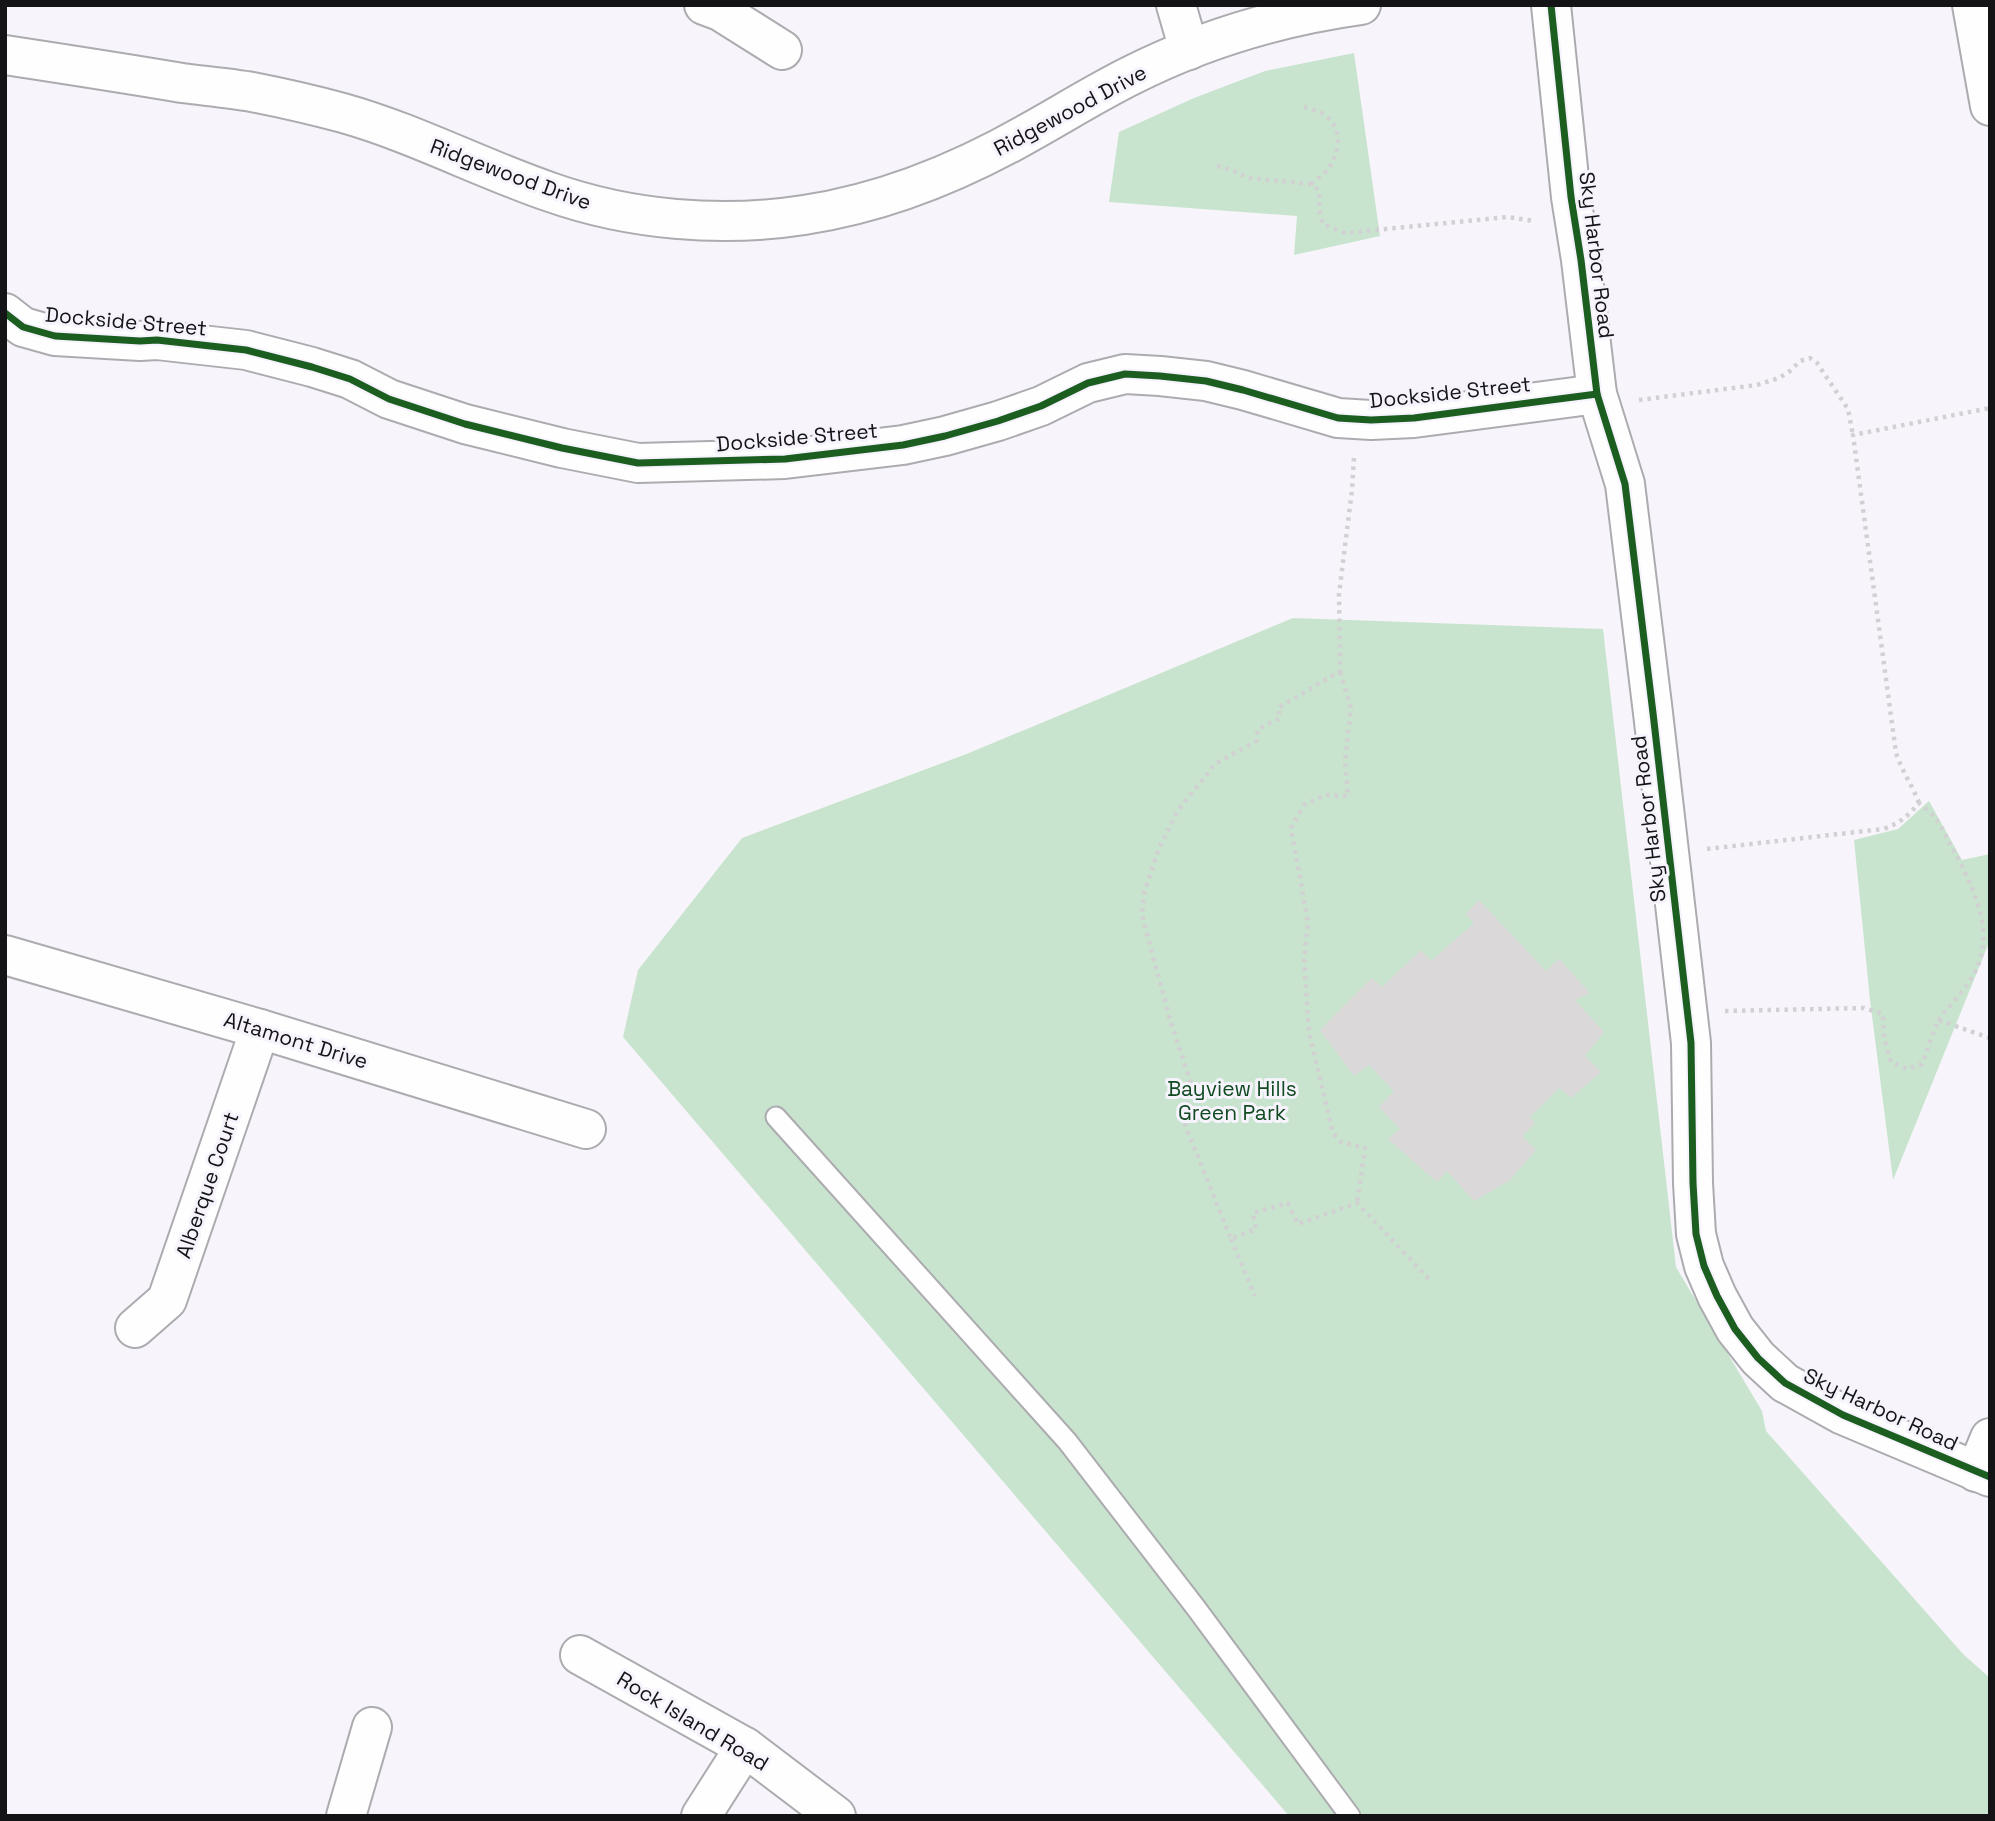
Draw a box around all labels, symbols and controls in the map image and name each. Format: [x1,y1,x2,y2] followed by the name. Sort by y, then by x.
[989,58,1151,162] street label: Ridgewood Drive
[427,132,595,216] street label: Ridgewood Drive
[1573,170,1621,340] street label: Sky Harbor Road
[44,300,208,342] street label: Dockside Street
[1368,370,1532,414] street label: Dockside Street
[715,416,879,458] street label: Dockside Street
[1624,734,1672,904] street label: Sky Harbor Road
[221,1005,371,1075] street label: Altamont Drive
[1167,1075,1297,1126] park label: Bayview Hills Green Park
[169,1108,245,1262] street label: Alberque Court
[1799,1361,1963,1457] street label: Sky Harbor Road
[612,1665,774,1777] street label: Rock Island Road

